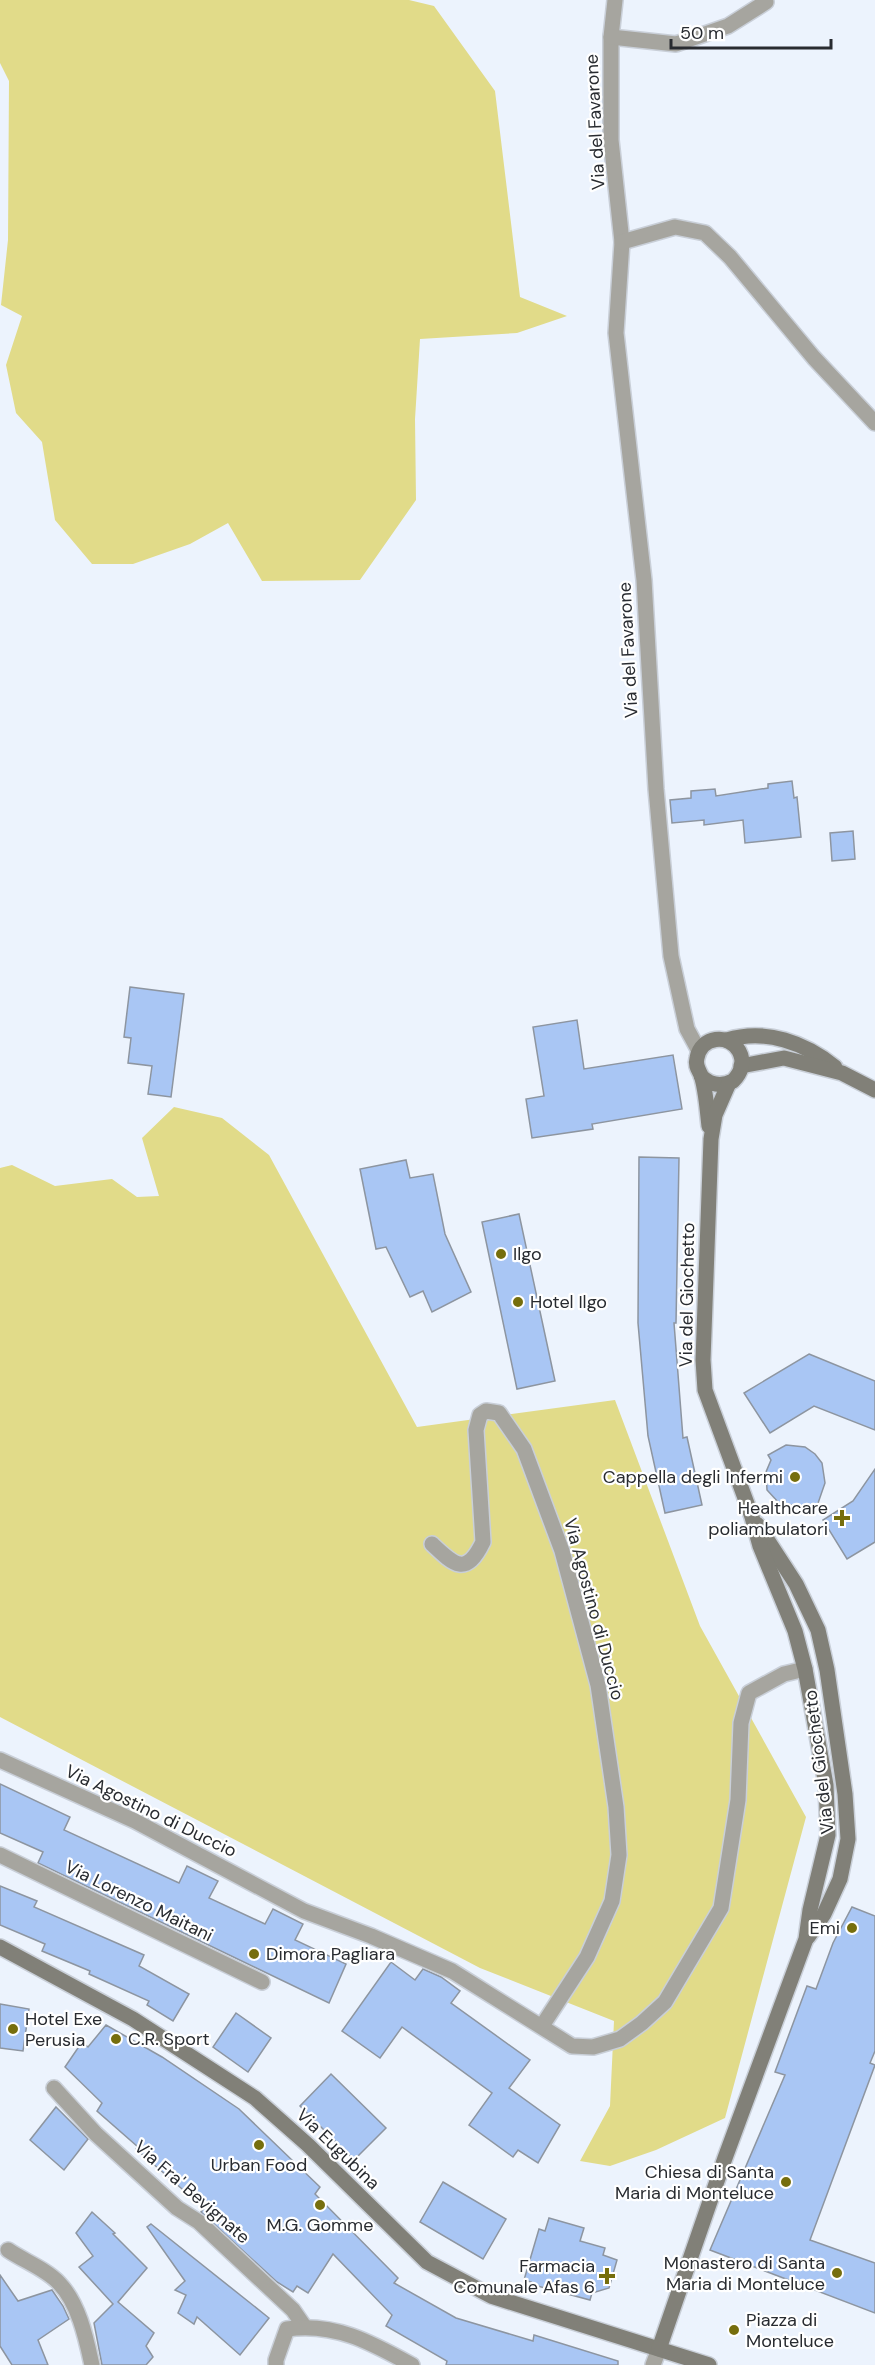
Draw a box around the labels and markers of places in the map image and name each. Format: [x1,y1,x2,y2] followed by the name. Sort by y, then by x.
[513,1242,542,1266] place label: Ilgo
[494,1247,508,1261] marker: Ilgo
[530,1290,607,1314] place label: Hotel Ilgo
[511,1295,525,1309] marker: Hotel Ilgo
[603,1465,783,1489] place label: Cappella degli Infermi
[788,1470,802,1484] marker: Cappella degli Infermi
[708,1496,828,1541] place label: Healthcare poliambulatori
[833,1509,851,1527] marker: Healthcare poliambulatori
[809,1916,840,1940] place label: Emi
[845,1921,859,1935] marker: Emi
[266,1942,395,1966] place label: Dimora Pagliara
[247,1947,261,1961] marker: Dimora Pagliara
[25,2007,102,2052] place label: Hotel Exe Perusia
[6,2022,20,2036] marker: Hotel Exe Perusia
[128,2027,210,2051] place label: C.R. Sport
[109,2032,123,2046] marker: C.R. Sport
[252,2138,266,2152] marker: Urban Food
[211,2153,307,2177] place label: Urban Food
[615,2160,774,2205] place label: Chiesa di Santa Maria di Monteluce
[779,2175,793,2189] marker: Chiesa di Santa Maria di Monteluce
[313,2198,327,2212] marker: M.G. Gomme
[267,2213,373,2237] place label: M.G. Gomme
[664,2251,825,2296] place label: Monastero di Santa Maria di Monteluce
[454,2254,595,2299] place label: Farmacia Comunale Afas 6
[830,2266,844,2280] marker: Monastero di Santa Maria di Monteluce
[600,2269,614,2283] marker: Farmacia Comunale Afas 6
[746,2308,834,2353] place label: Piazza di Monteluce
[727,2323,741,2337] marker: Piazza di Monteluce

